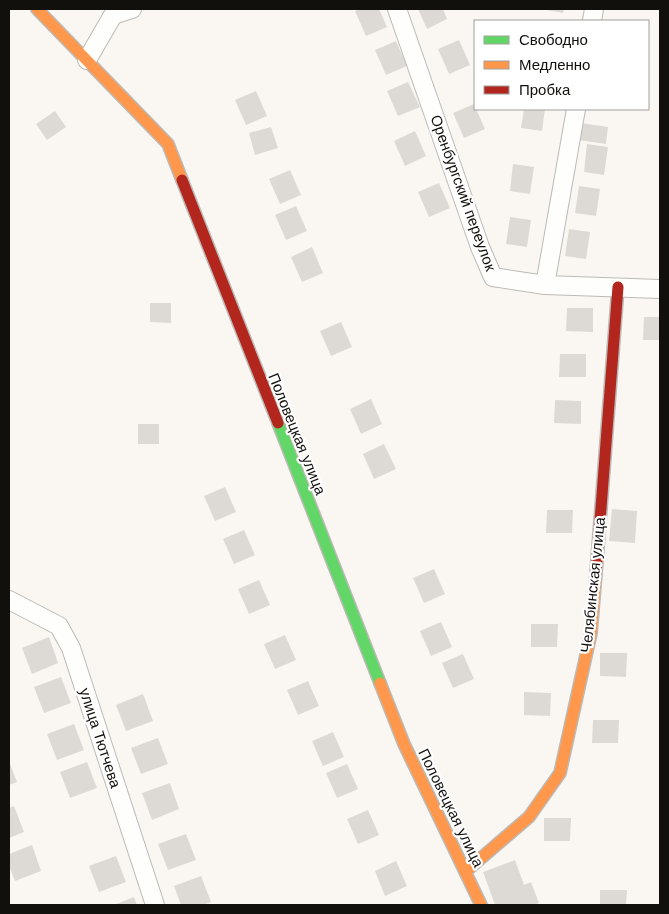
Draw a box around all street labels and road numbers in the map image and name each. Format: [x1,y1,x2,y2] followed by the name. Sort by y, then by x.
[427,113,500,274] street label: Оренбургский переулок
[265,371,330,498] street label: Половецкая улица
[577,516,608,654] street label: Челябинская улица
[76,686,125,791] street label: улица Тютчева
[415,746,488,870] street label: Половецкая улица

